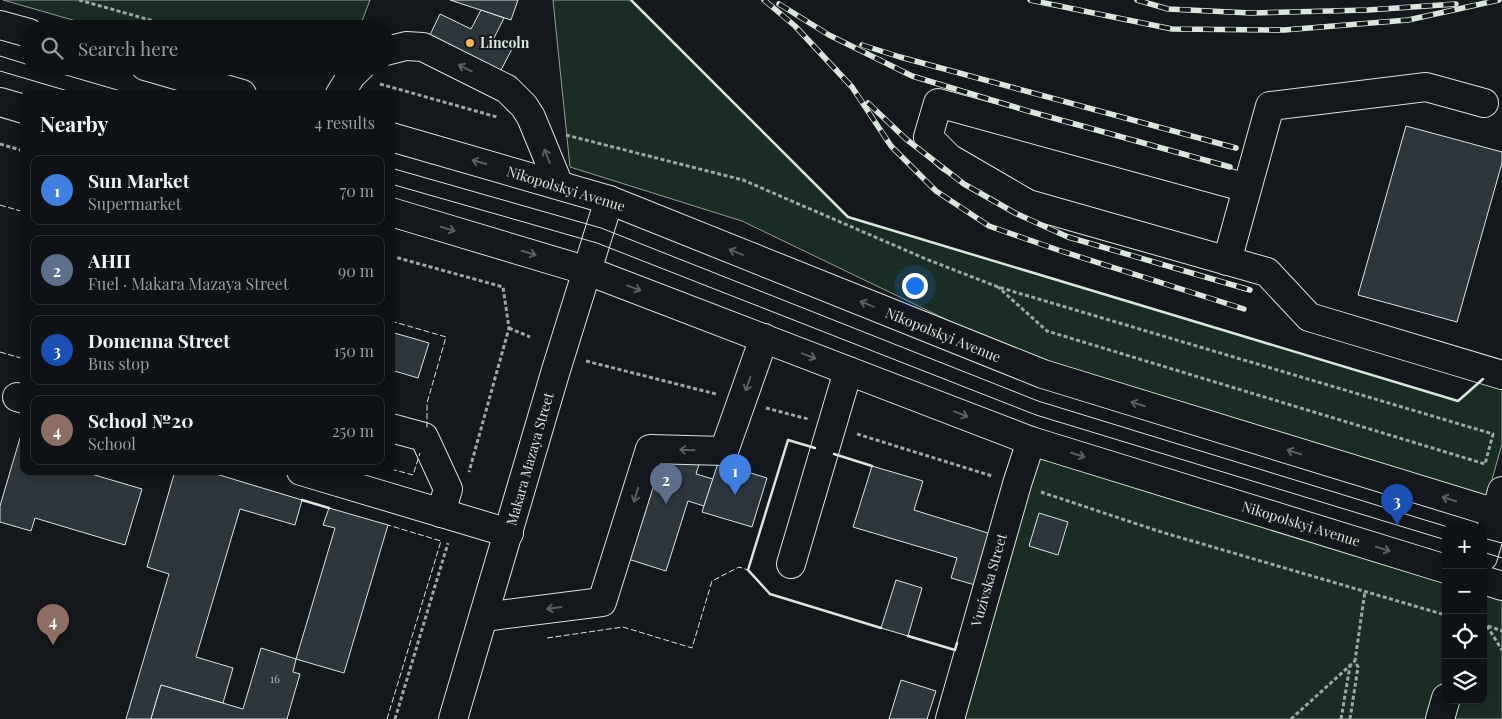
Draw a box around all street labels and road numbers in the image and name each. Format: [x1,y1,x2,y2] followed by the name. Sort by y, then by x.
[505,161,628,216] street label: Nikopolskyi Avenue
[883,303,1004,366] street label: Nikopolskyi Avenue
[501,389,558,528] street label: Makara Mazaya Street
[1240,496,1363,551] street label: Nikopolskyi Avenue
[966,530,1011,630] street label: Vuzivska Street

